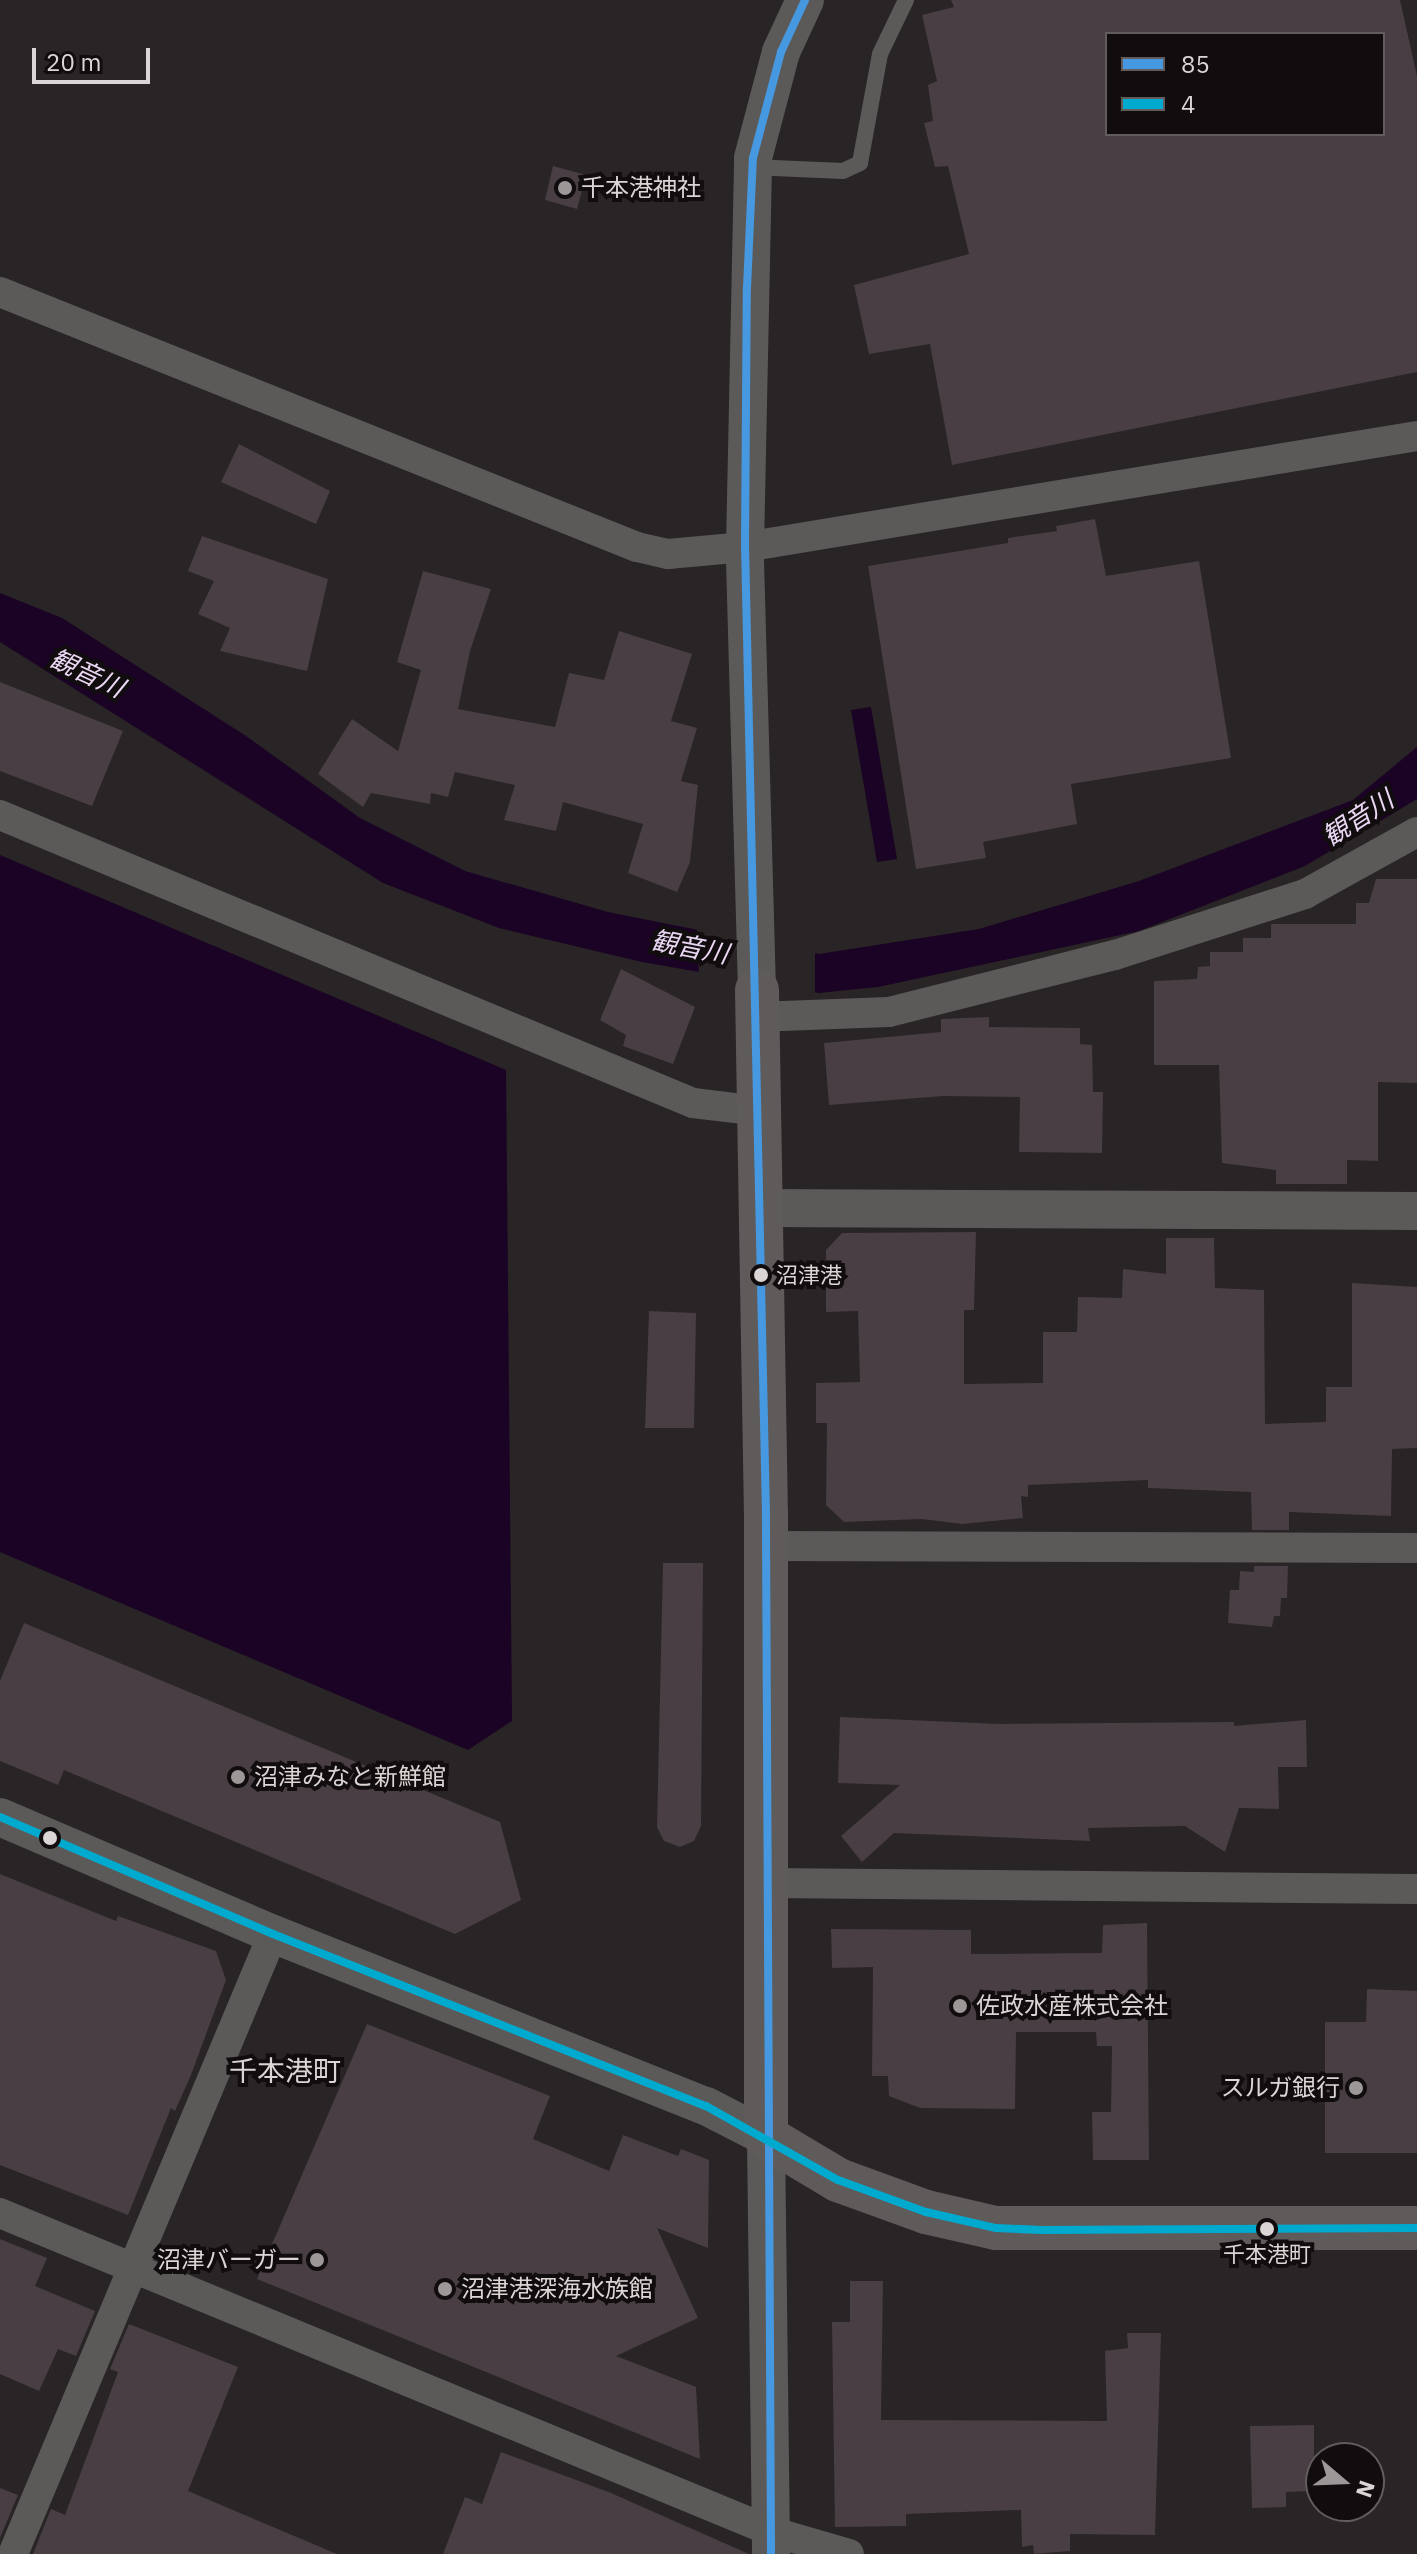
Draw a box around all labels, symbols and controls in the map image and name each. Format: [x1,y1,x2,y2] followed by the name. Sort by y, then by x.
[36,32,154,82] scale bar
[1105,32,1385,136] legend
[46,46,101,78] text: 20 m
[1181,48,1210,80] text: 85
[1181,88,1195,120] text: 4
[581,174,701,202] place label: 千本港神社
[556,179,574,197] marker: 千本港神社
[45,642,129,704] water label: 観音川
[1317,784,1399,852] water label: 観音川
[649,924,731,970] water label: 観音川
[776,1262,842,1288] place label: 沼津港
[753,1267,769,1283] marker: 沼津港
[254,1763,446,1791] place label: 沼津みなと新鮮館
[229,1768,247,1786] marker: 沼津みなと新鮮館
[42,1830,58,1846] unlabelled marker
[976,1992,1168,2020] place label: 佐政水産株式会社
[951,1997,969,2015] marker: 佐政水産株式会社
[229,2054,341,2088] district label: 千本港町
[1220,2074,1340,2102] place label: スルガ銀行
[1347,2079,1365,2097] marker: スルガ銀行
[1259,2221,1275,2237] marker: 千本港町
[1223,2241,1311,2267] place label: 千本港町
[157,2246,301,2274] place label: 沼津バーガー
[308,2251,326,2269] marker: 沼津バーガー
[461,2275,653,2303] place label: 沼津港深海水族館
[436,2280,454,2298] marker: 沼津港深海水族館
[1305,2442,1385,2522] north arrow
[1350,2477,1383,2502] text: N

